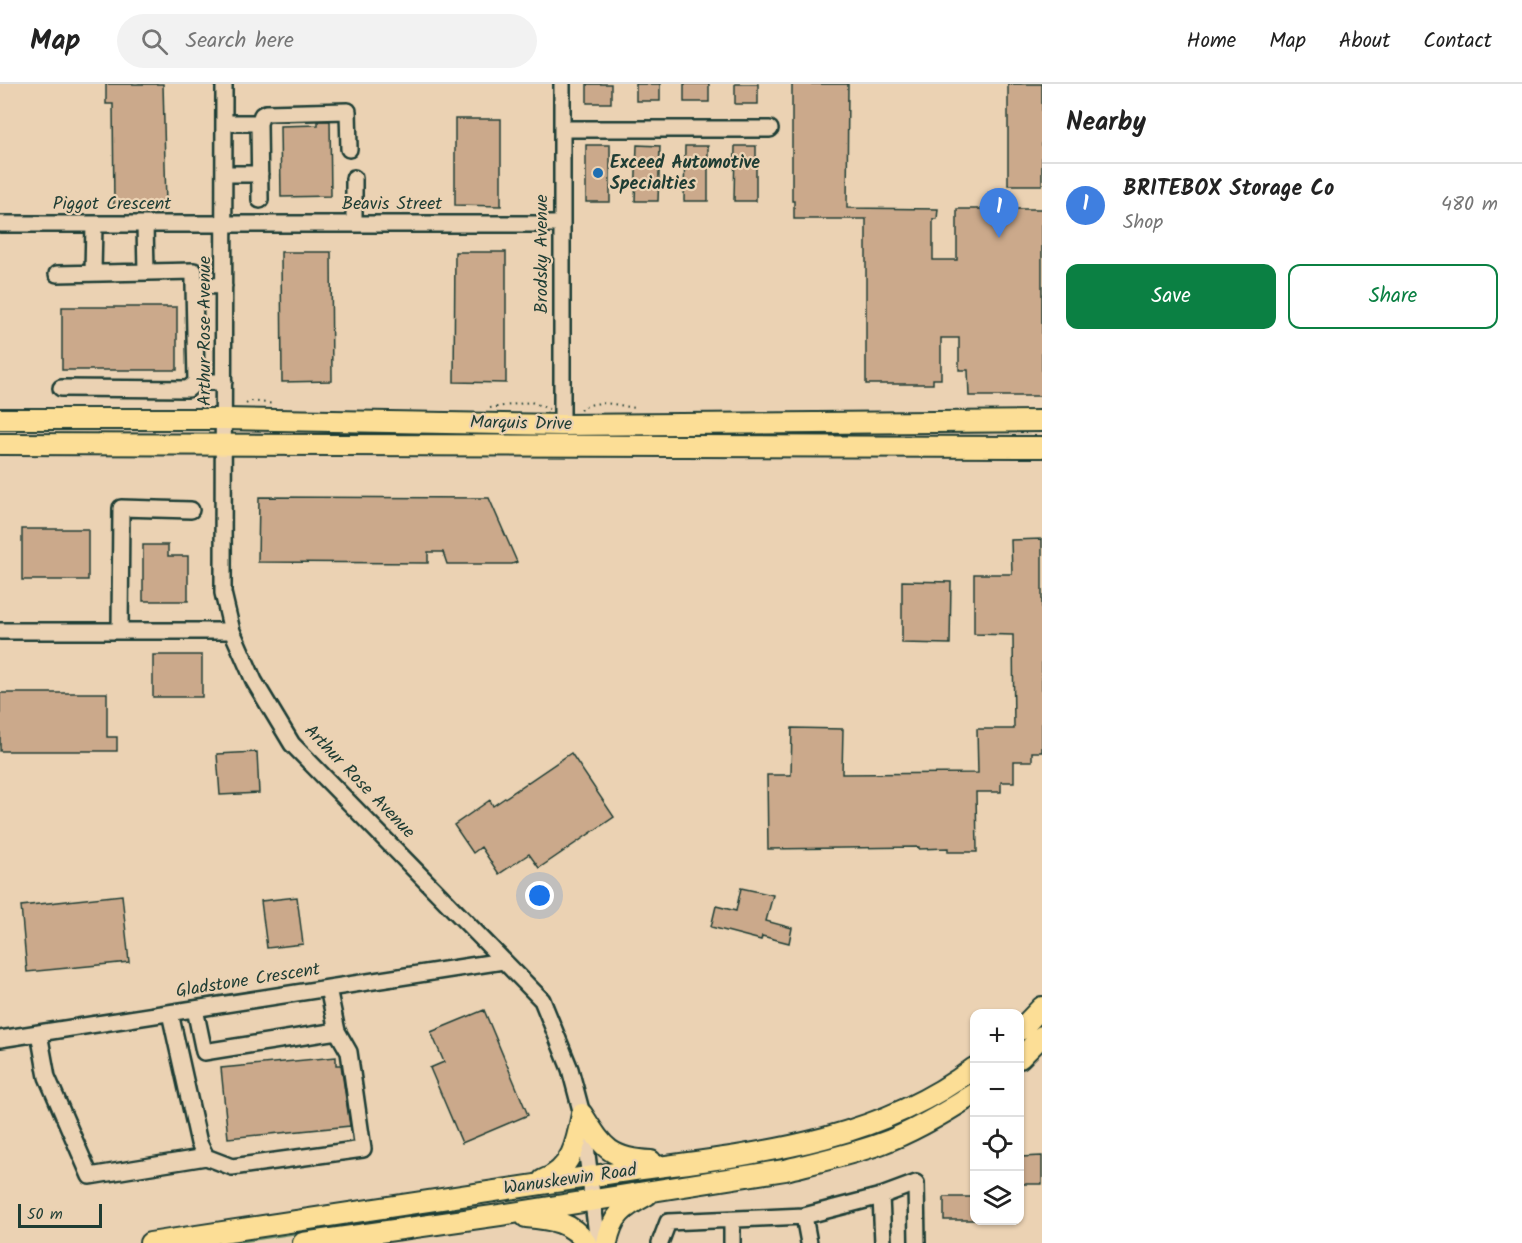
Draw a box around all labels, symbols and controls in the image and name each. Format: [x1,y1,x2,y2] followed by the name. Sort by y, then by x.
[117,14,537,68] search box
[30,19,81,64] text: Map
[186,24,294,59] text: Search here
[138,25,171,58] icon: search
[1187,25,1236,58] text: Home
[1269,25,1306,58] text: Map
[1339,25,1390,58] text: About
[1423,25,1492,58] text: Contact
[1066,102,1146,144] text: Nearby
[610,149,760,199] place label: Exceed Automotive Specialties
[591,166,605,180] marker: Exceed Automotive Specialties
[1123,172,1334,207] text: BRITEBOX Storage Co
[980,188,1018,238] pin: 1
[1082,189,1089,221] text: 1
[1441,189,1498,221] text: 480 m
[53,190,172,219] street label: Piggot Crescent
[342,190,443,219] street label: Beavis Street
[528,194,557,314] street label: Brodsky Avenue
[1123,207,1163,239] text: Shop
[191,256,220,406] street label: Arthur Rose Avenue
[1066,264,1276,329] button: Save
[1288,264,1498,329] button: Share
[469,409,573,439] street label: Marquis Drive
[296,718,422,846] street label: Arthur Rose Avenue
[525,881,554,910] your location
[174,955,323,1007] street label: Gladstone Crescent
[970,1009,1024,1225] map controls
[970,1009,1024,1063] button: +
[970,1063,1024,1117] button: −
[970,1117,1024,1171] button: locate
[501,1156,640,1204] street label: Wanuskewin Road
[970,1171,1024,1225] button: layers
[18,1201,102,1228] scale bar
[27,1202,63,1227] text: 50 m

